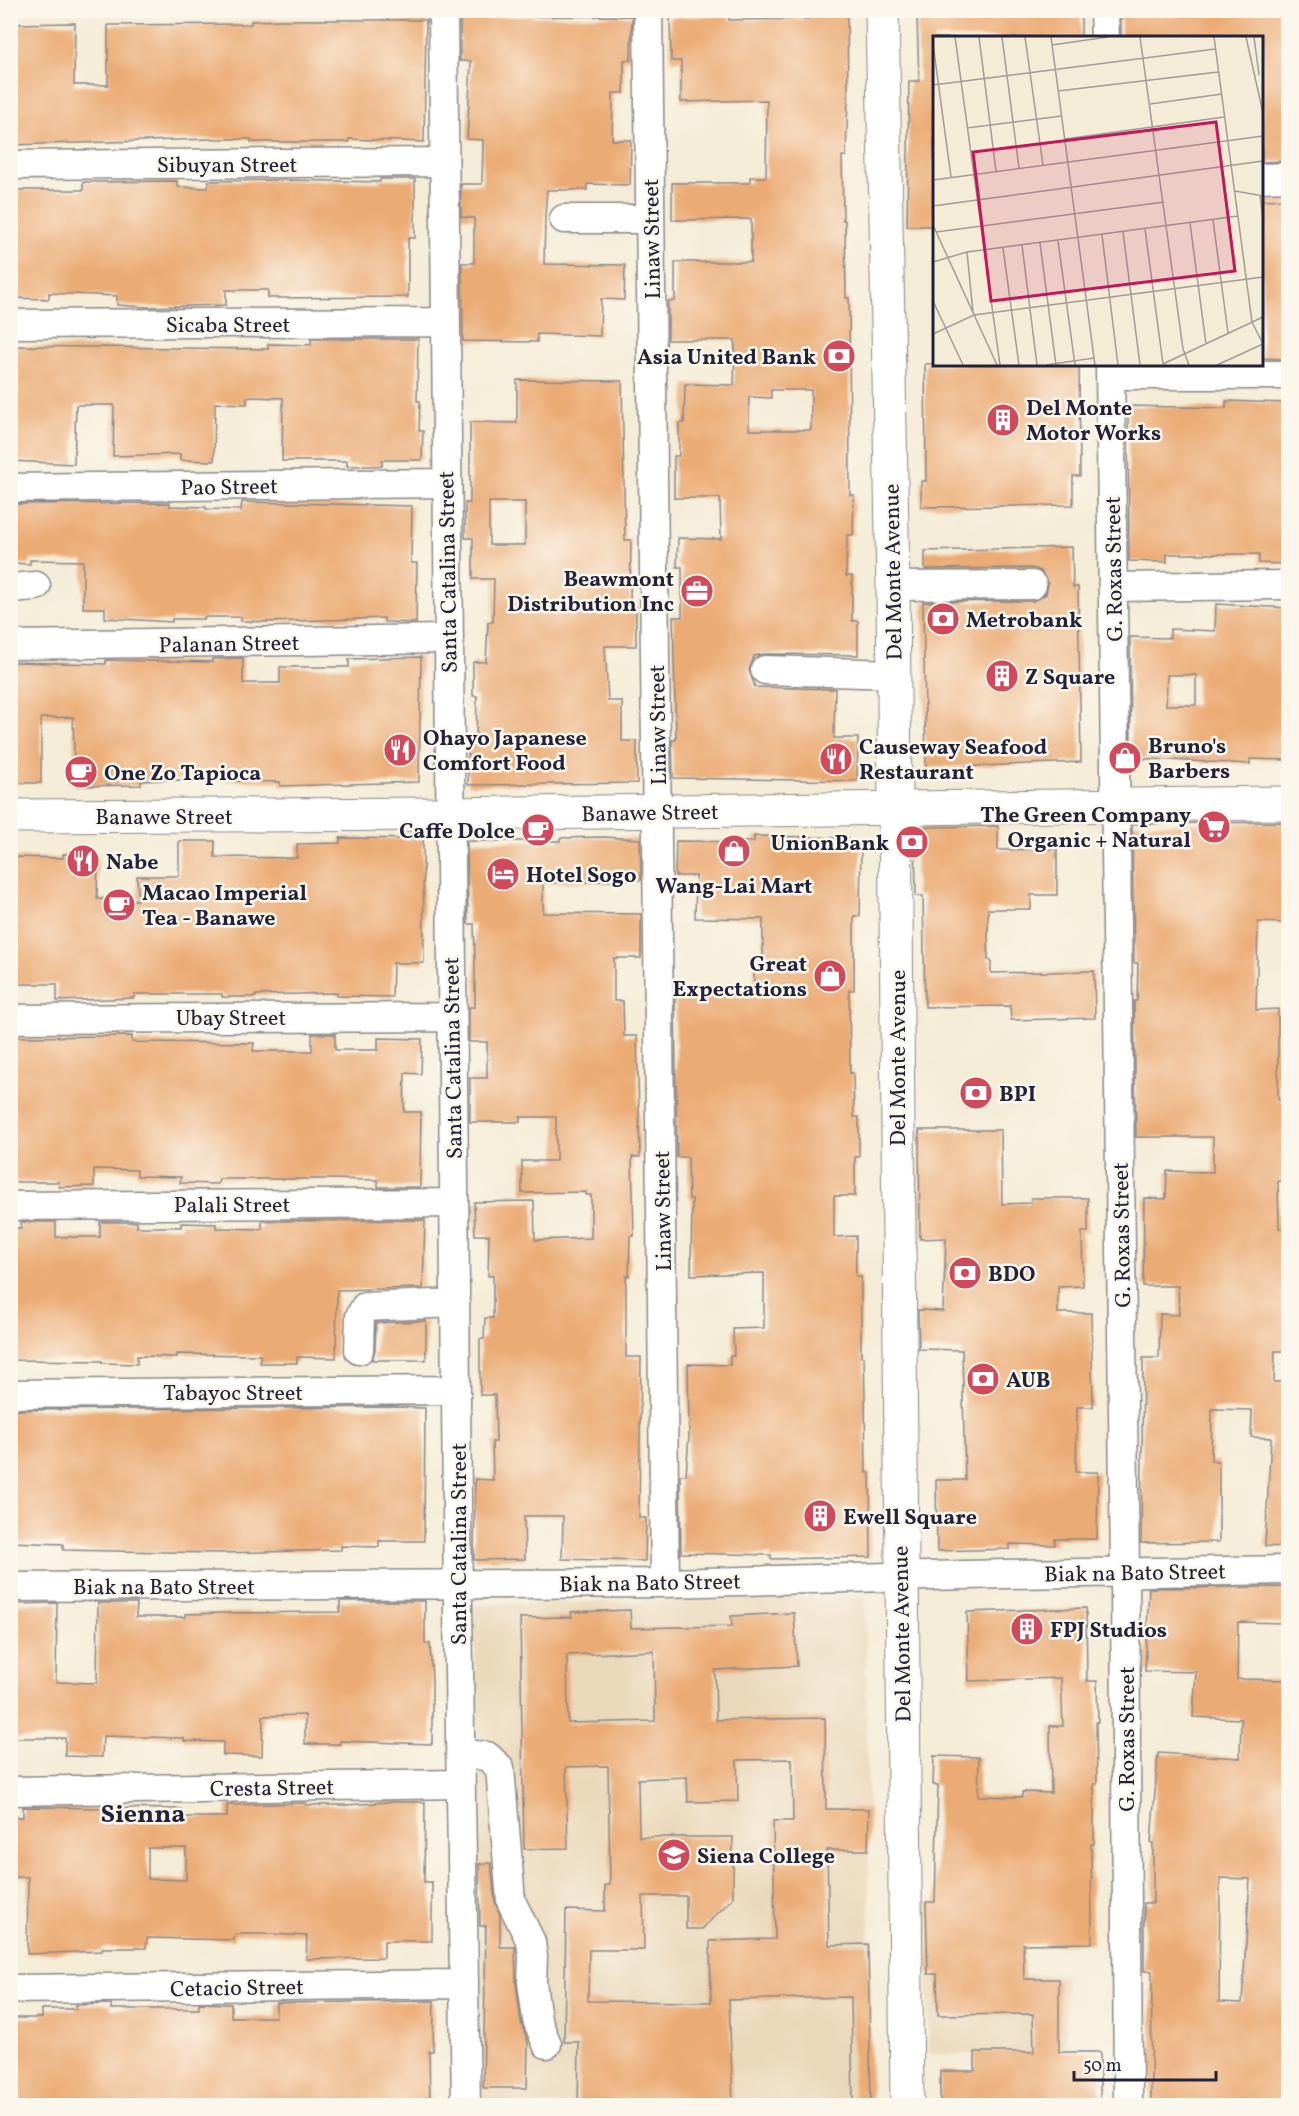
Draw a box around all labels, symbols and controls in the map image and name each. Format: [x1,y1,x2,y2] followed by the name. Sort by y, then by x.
[933,36,1263,366] inset map
[157,151,298,182] street label: Sibuyan Street
[637,178,670,300] street label: Linaw Street
[166,311,291,342] street label: Sicaba Street
[821,338,857,374] bank icon: Asia United Bank
[637,343,816,374] place label: Asia United Bank
[1026,394,1161,450] place label: Del Monte Motor Works
[985,402,1021,438] building icon: Del Monte Motor Works
[432,470,467,673] street label: Santa Catalina Street
[180,472,278,505] street label: Pao Street
[877,483,912,661] street label: Del Monte Avenue
[1099,496,1132,642] street label: G. Roxas Street
[507,565,674,621] place label: Beawmont Distribution Inc
[679,573,715,609] office icon: Beawmont Distribution Inc
[925,601,961,637] bank icon: Metrobank
[966,606,1082,637] place label: Metrobank
[159,629,300,662] street label: Palanan Street
[984,658,1020,694] building icon: Z Square
[1025,663,1115,694] place label: Z Square
[643,664,676,786] street label: Linaw Street
[423,724,587,780] place label: Ohayo Japanese Comfort Food
[382,732,418,768] restaurant icon: Ohayo Japanese Comfort Food
[1148,732,1230,788] place label: Bruno's Barbers
[859,733,1047,789] place label: Causeway Seafood Restaurant
[1107,740,1143,776] shop icon: Bruno's Barbers
[818,741,854,777] restaurant icon: Causeway Seafood Restaurant
[63,754,99,790] cafe icon: One Zo Tapioca
[104,759,261,790] place label: One Zo Tapioca
[581,798,719,831] street label: Banawe Street
[980,801,1192,857] place label: The Green Company Organic + Natural
[95,803,233,834] street label: Banawe Street
[1196,809,1232,845] supermarket icon: The Green Company Organic + Natural
[520,812,556,848] cafe icon: Caffe Dolce
[399,817,515,848] place label: Caffe Dolce
[894,824,930,860] bank icon: UnionBank
[770,829,889,860] place label: UnionBank
[716,833,752,869] shop icon: Wang-Lai Mart
[65,843,101,879] restaurant icon: Nabe
[106,848,158,879] place label: Nabe
[485,856,521,892] hotel icon: Hotel Sogo
[526,861,637,892] place label: Hotel Sogo
[656,872,812,903] place label: Wang-Lai Mart
[142,879,307,935] place label: Macao Imperial Tea - Banawe
[101,887,137,923] cafe icon: Macao Imperial Tea - Banawe
[673,950,807,1006] place label: Great Expectations
[437,956,472,1159] street label: Santa Catalina Street
[812,958,848,994] shop icon: Great Expectations
[884,970,915,1146] street label: Del Monte Avenue
[176,1004,287,1035] street label: Ubay Street
[958,1075,994,1111] bank icon: BPI
[999,1080,1036,1111] place label: BPI
[648,1150,681,1272] street label: Linaw Street
[1107,1162,1140,1308] street label: G. Roxas Street
[174,1191,291,1222] street label: Palali Street
[947,1255,983,1291] bank icon: BDO
[988,1260,1035,1291] place label: BDO
[965,1361,1001,1397] bank icon: AUB
[1006,1366,1051,1397] place label: AUB
[163,1379,303,1410] street label: Tabayoc Street
[445,1443,476,1645] street label: Santa Catalina Street
[802,1498,838,1534] building icon: Ewell Square
[843,1503,977,1534] place label: Ewell Square
[886,1545,921,1723] street label: Del Monte Avenue
[1044,1557,1226,1592] street label: Biak na Bato Street
[559,1567,741,1602] street label: Biak na Bato Street
[73,1573,255,1604] street label: Biak na Bato Street
[1009,1611,1045,1647] building icon: FPJ Studios
[1050,1616,1167,1647] place label: FPJ Studios
[1113,1666,1144,1812] street label: G. Roxas Street
[210,1773,335,1806] street label: Cresta Street
[100,1797,186,1833] district label: Sienna
[656,1837,692,1873] school or university icon: Siena College
[697,1842,835,1873] place label: Siena College
[170,1973,304,2006] street label: Cetacio Street
[1074,2044,1216,2082] scale bar
[1083,2054,1122,2079] text: 50 m

